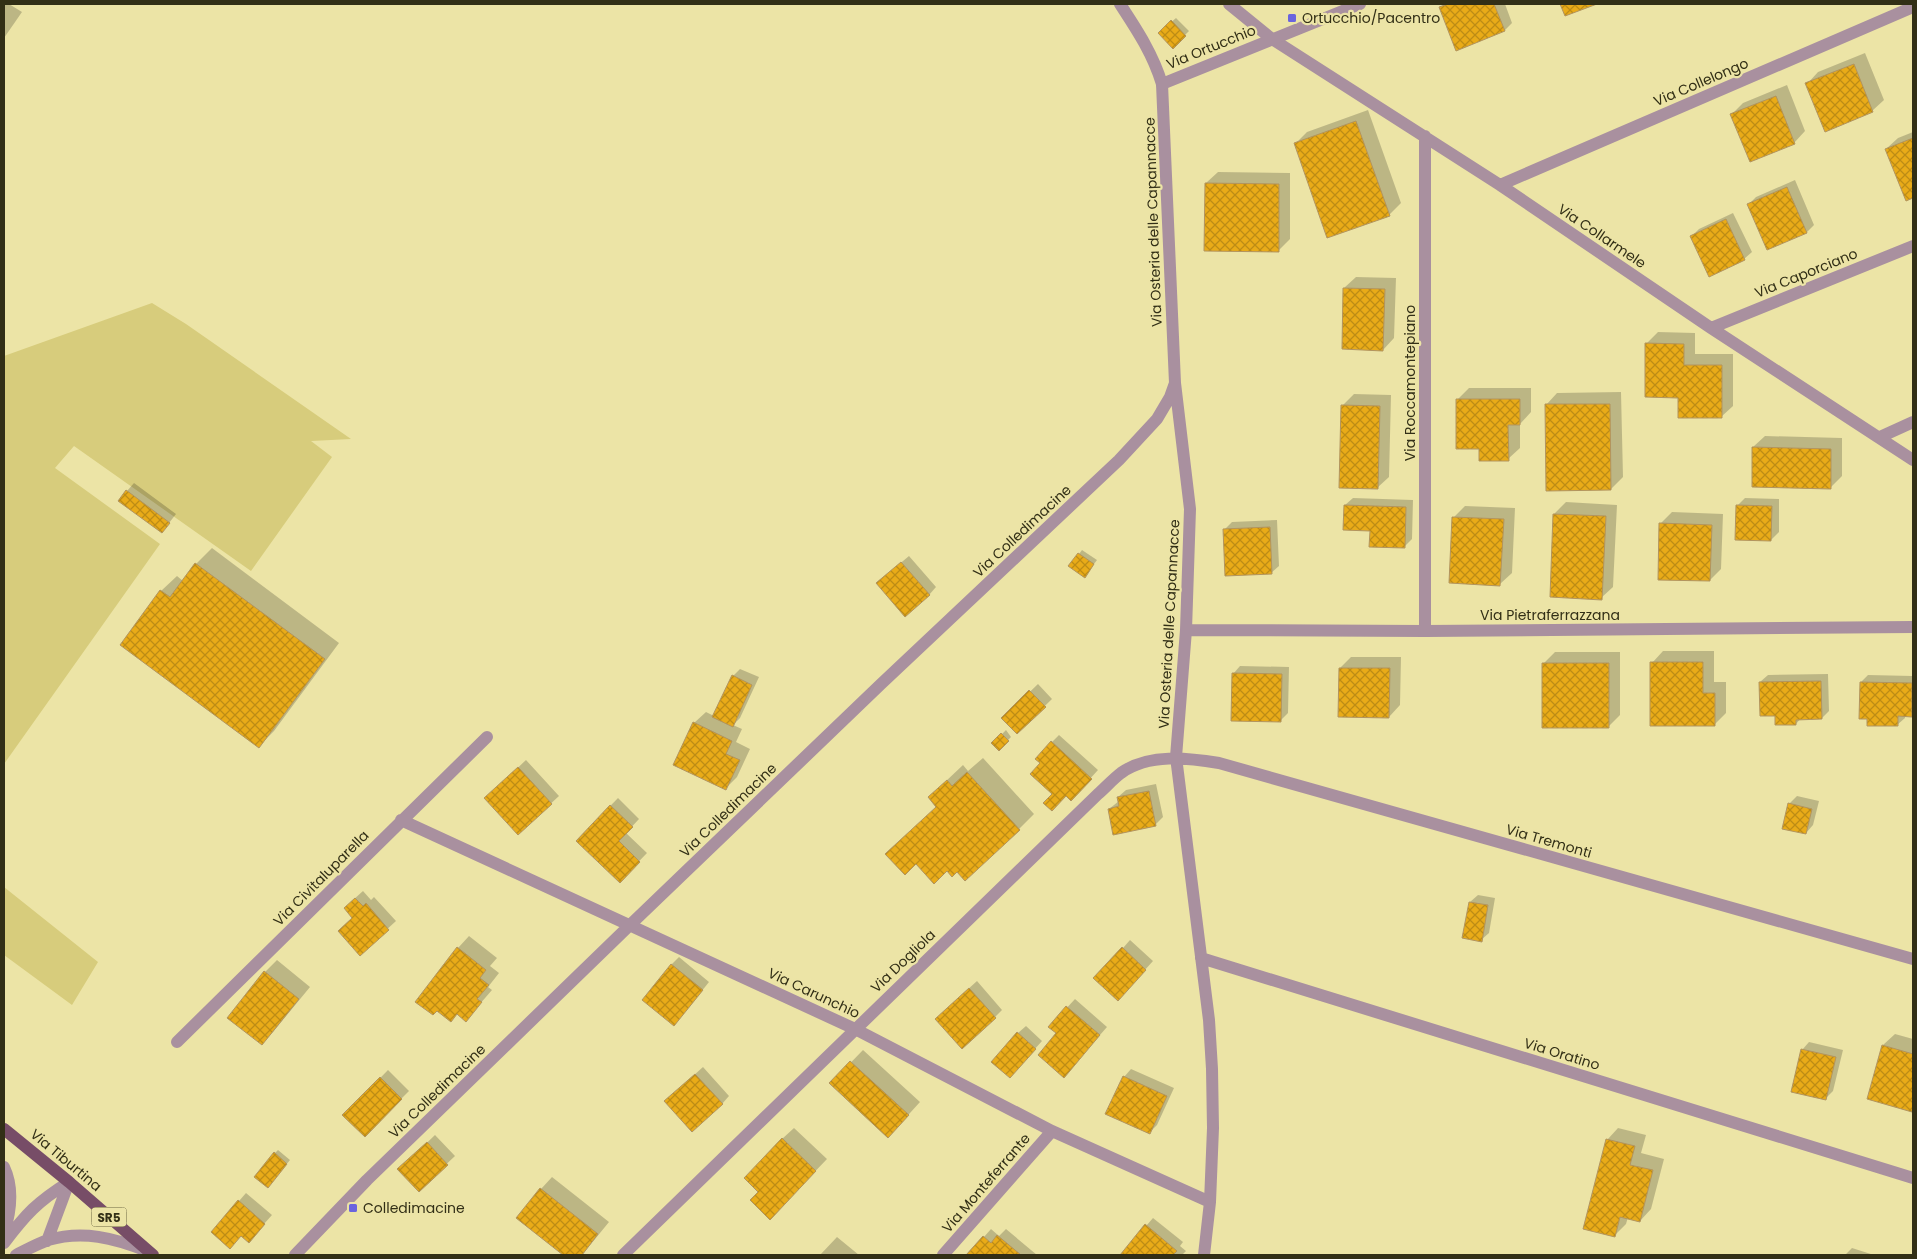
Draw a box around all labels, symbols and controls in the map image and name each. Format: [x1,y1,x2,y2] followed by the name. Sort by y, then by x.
[1302,8,1440,28] place label: Ortucchio/Pacentro
[1286,12,1298,24] marker: Ortucchio/Pacentro
[1163,20,1259,74] street label: Via Ortucchio
[1650,53,1752,111] street label: Via Collelongo
[1139,117,1167,327] street label: Via Osteria delle Capannacce
[1554,199,1650,273] street label: Via Collarmele
[1752,243,1860,303] street label: Via Caporciano
[1400,305,1420,461] street label: Via Roccamontepiano
[968,480,1076,582] street label: Via Colledimacine
[1154,518,1184,729] street label: Via Osteria delle Capannacce
[1480,605,1620,625] street label: Via Pietraferrazzana
[675,758,781,862] street label: Via Colledimacine
[1504,819,1594,863] street label: Via Tremonti
[269,826,373,930] street label: Via Civitaluparella
[866,925,940,997] street label: Via Dogliola
[765,963,863,1023] street label: Via Carunchio
[1522,1033,1602,1075] street label: Via Oratino
[384,1039,490,1143] street label: Via Colledimacine
[26,1124,106,1196] street label: Via Tiburtina
[937,1129,1035,1237] street label: Via Monteferrante
[363,1198,465,1218] place label: Colledimacine
[347,1202,359,1214] marker: Colledimacine
[92,1208,126,1226] road number: SR5

